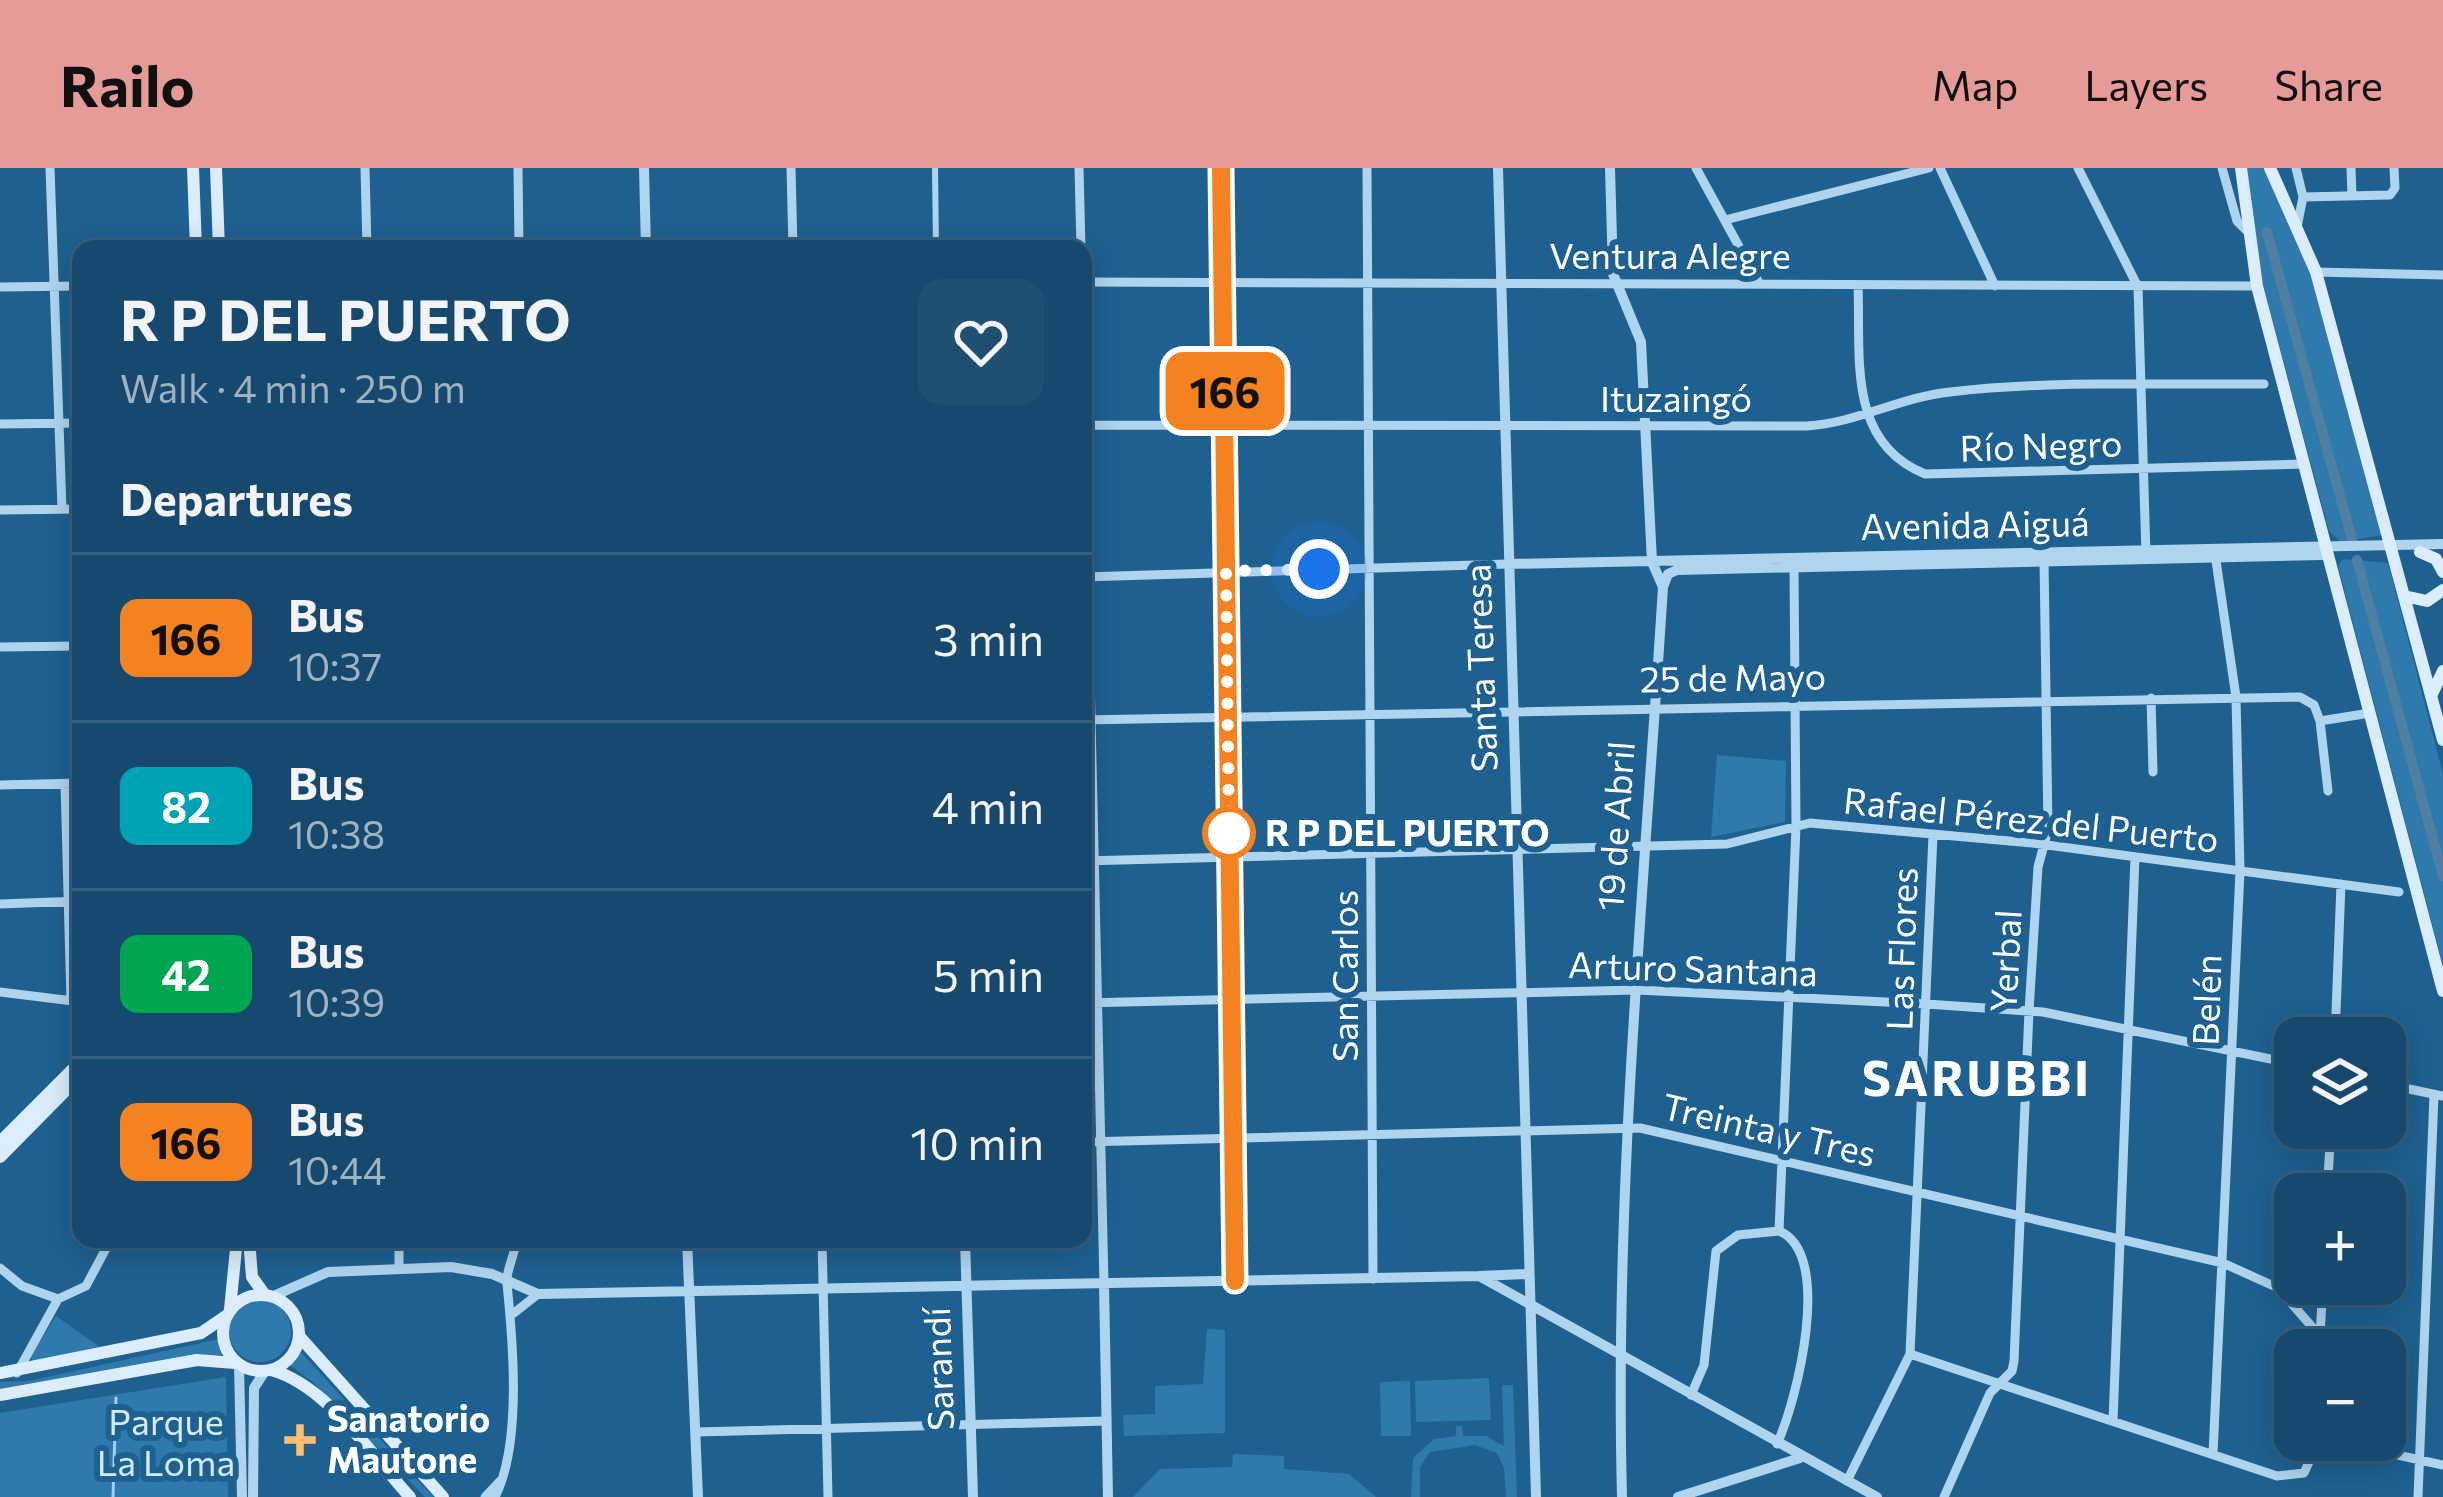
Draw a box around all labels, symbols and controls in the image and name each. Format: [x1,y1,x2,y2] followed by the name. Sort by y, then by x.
[60,49,195,119] text: Railo
[1932,58,2018,110] text: Map
[2084,58,2208,110] text: Layers
[2274,58,2383,110] text: Share
[1549,232,1791,276] street label: Ventura Alegre
[918,279,1044,405] button: heart
[120,283,571,353] text: R P DEL PUERTO
[1156,352,1294,430] line badge: 166
[120,363,466,411] text: Walk · 4 min · 250 m
[1190,365,1260,417] text: 166
[1600,375,1752,419] street label: Ituzaingó
[1959,419,2123,469] street label: Río Negro
[120,470,353,525] text: Departures
[1860,499,2090,547] street label: Avenida Aiguá
[1289,539,1349,599] your location
[1453,563,1505,773] street label: Santa Teresa
[288,586,364,641] text: Bus
[933,610,1044,665] text: 3 min
[151,612,221,664] text: 166
[288,641,382,689] text: 10:37
[1639,652,1826,700] street label: 25 de Mayo
[1586,740,1642,912] street label: 19 de Abril
[288,754,364,809] text: Bus
[1841,776,2221,860] street label: Rafael Pérez del Puerto
[932,778,1044,833] text: 4 min
[161,780,211,832] text: 82
[1204,808,1254,858] marker: R P DEL PUERTO
[288,809,385,857] text: 10:38
[1265,809,1550,853] place label: R P DEL PUERTO
[1875,867,1925,1031] street label: Las Flores
[1321,890,1365,1062] street label: San Carlos
[1979,908,2029,1013] street label: Yerbal
[288,922,364,977] text: Bus
[1567,941,1819,993] street label: Arturo Santana
[933,946,1044,1001] text: 5 min
[161,948,211,1000] text: 42
[2181,954,2229,1046] street label: Belén
[288,977,385,1025] text: 10:39
[2274,1017,2406,1461] map controls
[2274,1017,2406,1149] button: layers
[1862,1047,2092,1106] district label: SARUBBI
[1658,1082,1881,1174] street label: Treinta y Tres
[288,1090,364,1145] text: Bus
[910,1114,1044,1169] text: 10 min
[151,1116,221,1168] text: 166
[288,1145,386,1193] text: 10:44
[2274,1173,2406,1305] button: +
[913,1305,961,1432] street label: Sarandí
[2274,1329,2406,1461] button: −
[327,1395,490,1480] place label: Sanatorio Mautone
[97,1398,235,1483] park label: Parque La Loma
[284,1424,316,1456] marker: Sanatorio Mautone

